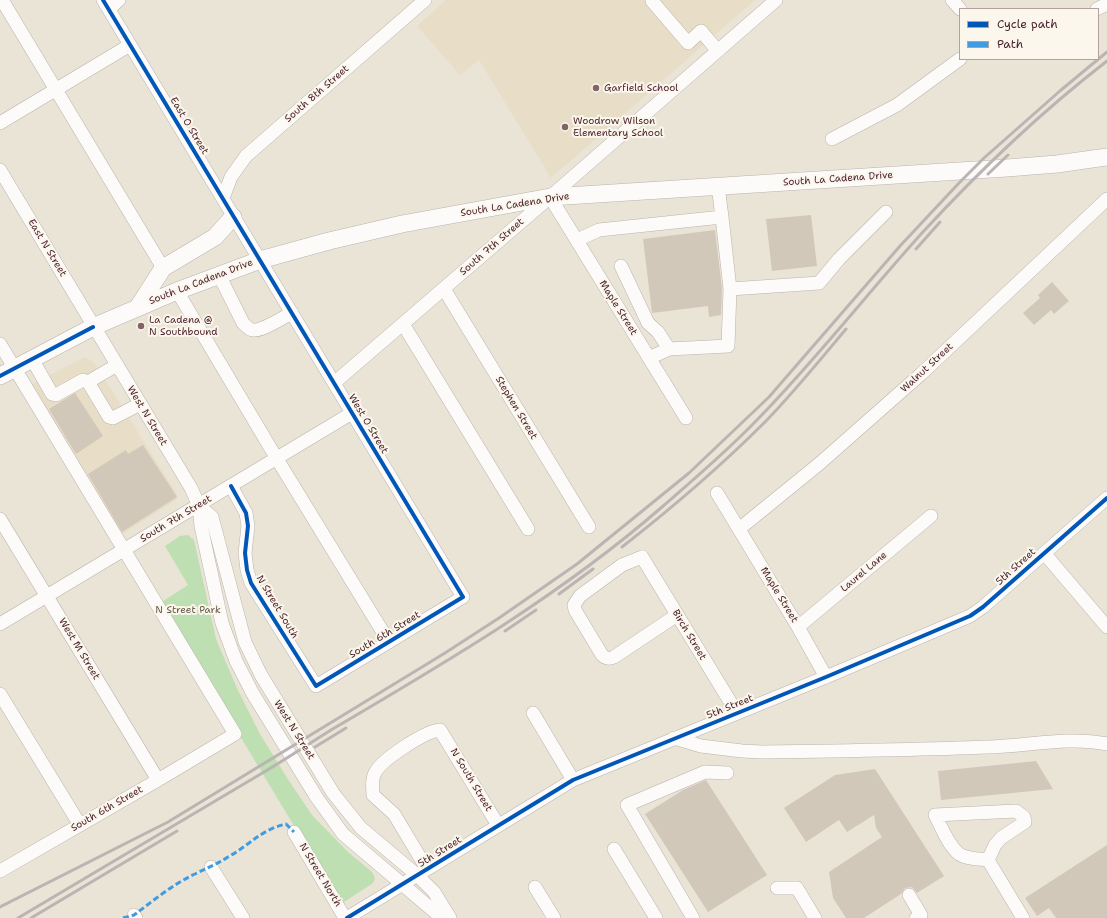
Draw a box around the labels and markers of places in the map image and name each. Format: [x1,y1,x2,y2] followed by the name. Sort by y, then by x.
[604,82,678,94] place label: Garfield School
[591,83,601,93] marker: Garfield School
[573,115,663,138] place label: Woodrow Wilson Elementary School
[560,122,570,132] marker: Woodrow Wilson Elementary School
[149,314,218,338] place label: La Cadena @ N Southbound
[136,321,146,331] marker: La Cadena @ N Southbound

